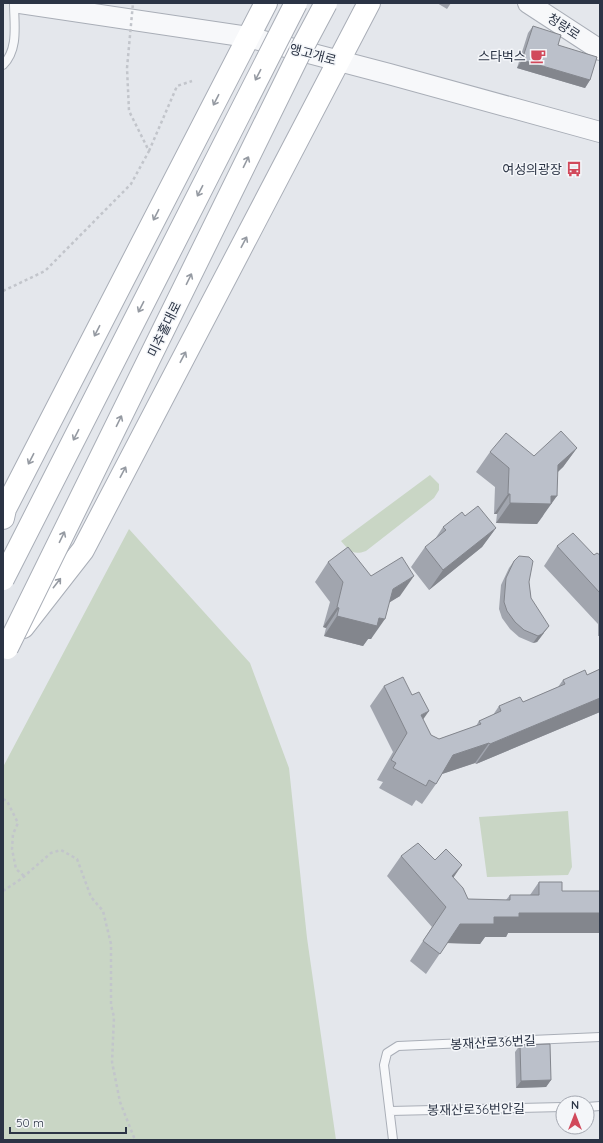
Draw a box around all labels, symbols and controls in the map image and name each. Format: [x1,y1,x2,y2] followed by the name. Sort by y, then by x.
[545,10,583,42] street label: 청량로
[288,40,338,68] street label: 앵고개로
[529,47,547,65] cafe icon: 스타벅스
[478,48,526,64] place label: 스타벅스
[254,69,262,81] one-way arrow
[212,94,219,106] one-way arrow
[243,157,250,169] one-way arrow
[565,160,583,178] bus stop icon: 여성의광장
[502,161,562,177] place label: 여성의광장
[196,185,203,197] one-way arrow
[152,209,160,221] one-way arrow
[240,236,248,248] one-way arrow
[186,273,193,285] one-way arrow
[144,299,184,359] street label: 미추홀대로
[137,301,144,313] one-way arrow
[93,325,100,337] one-way arrow
[180,351,188,363] one-way arrow
[116,415,123,427] one-way arrow
[72,429,79,441] one-way arrow
[27,453,34,465] one-way arrow
[120,466,127,478] one-way arrow
[59,532,66,544] one-way arrow
[52,578,61,589] one-way arrow
[450,1032,536,1052] street label: 봉재산로36번길
[555,1095,595,1135] north arrow
[571,1098,579,1112] text: N
[427,1100,525,1118] street label: 봉재산로36번안길
[10,1109,126,1135] scale bar
[16,1115,44,1130] text: 50 m

